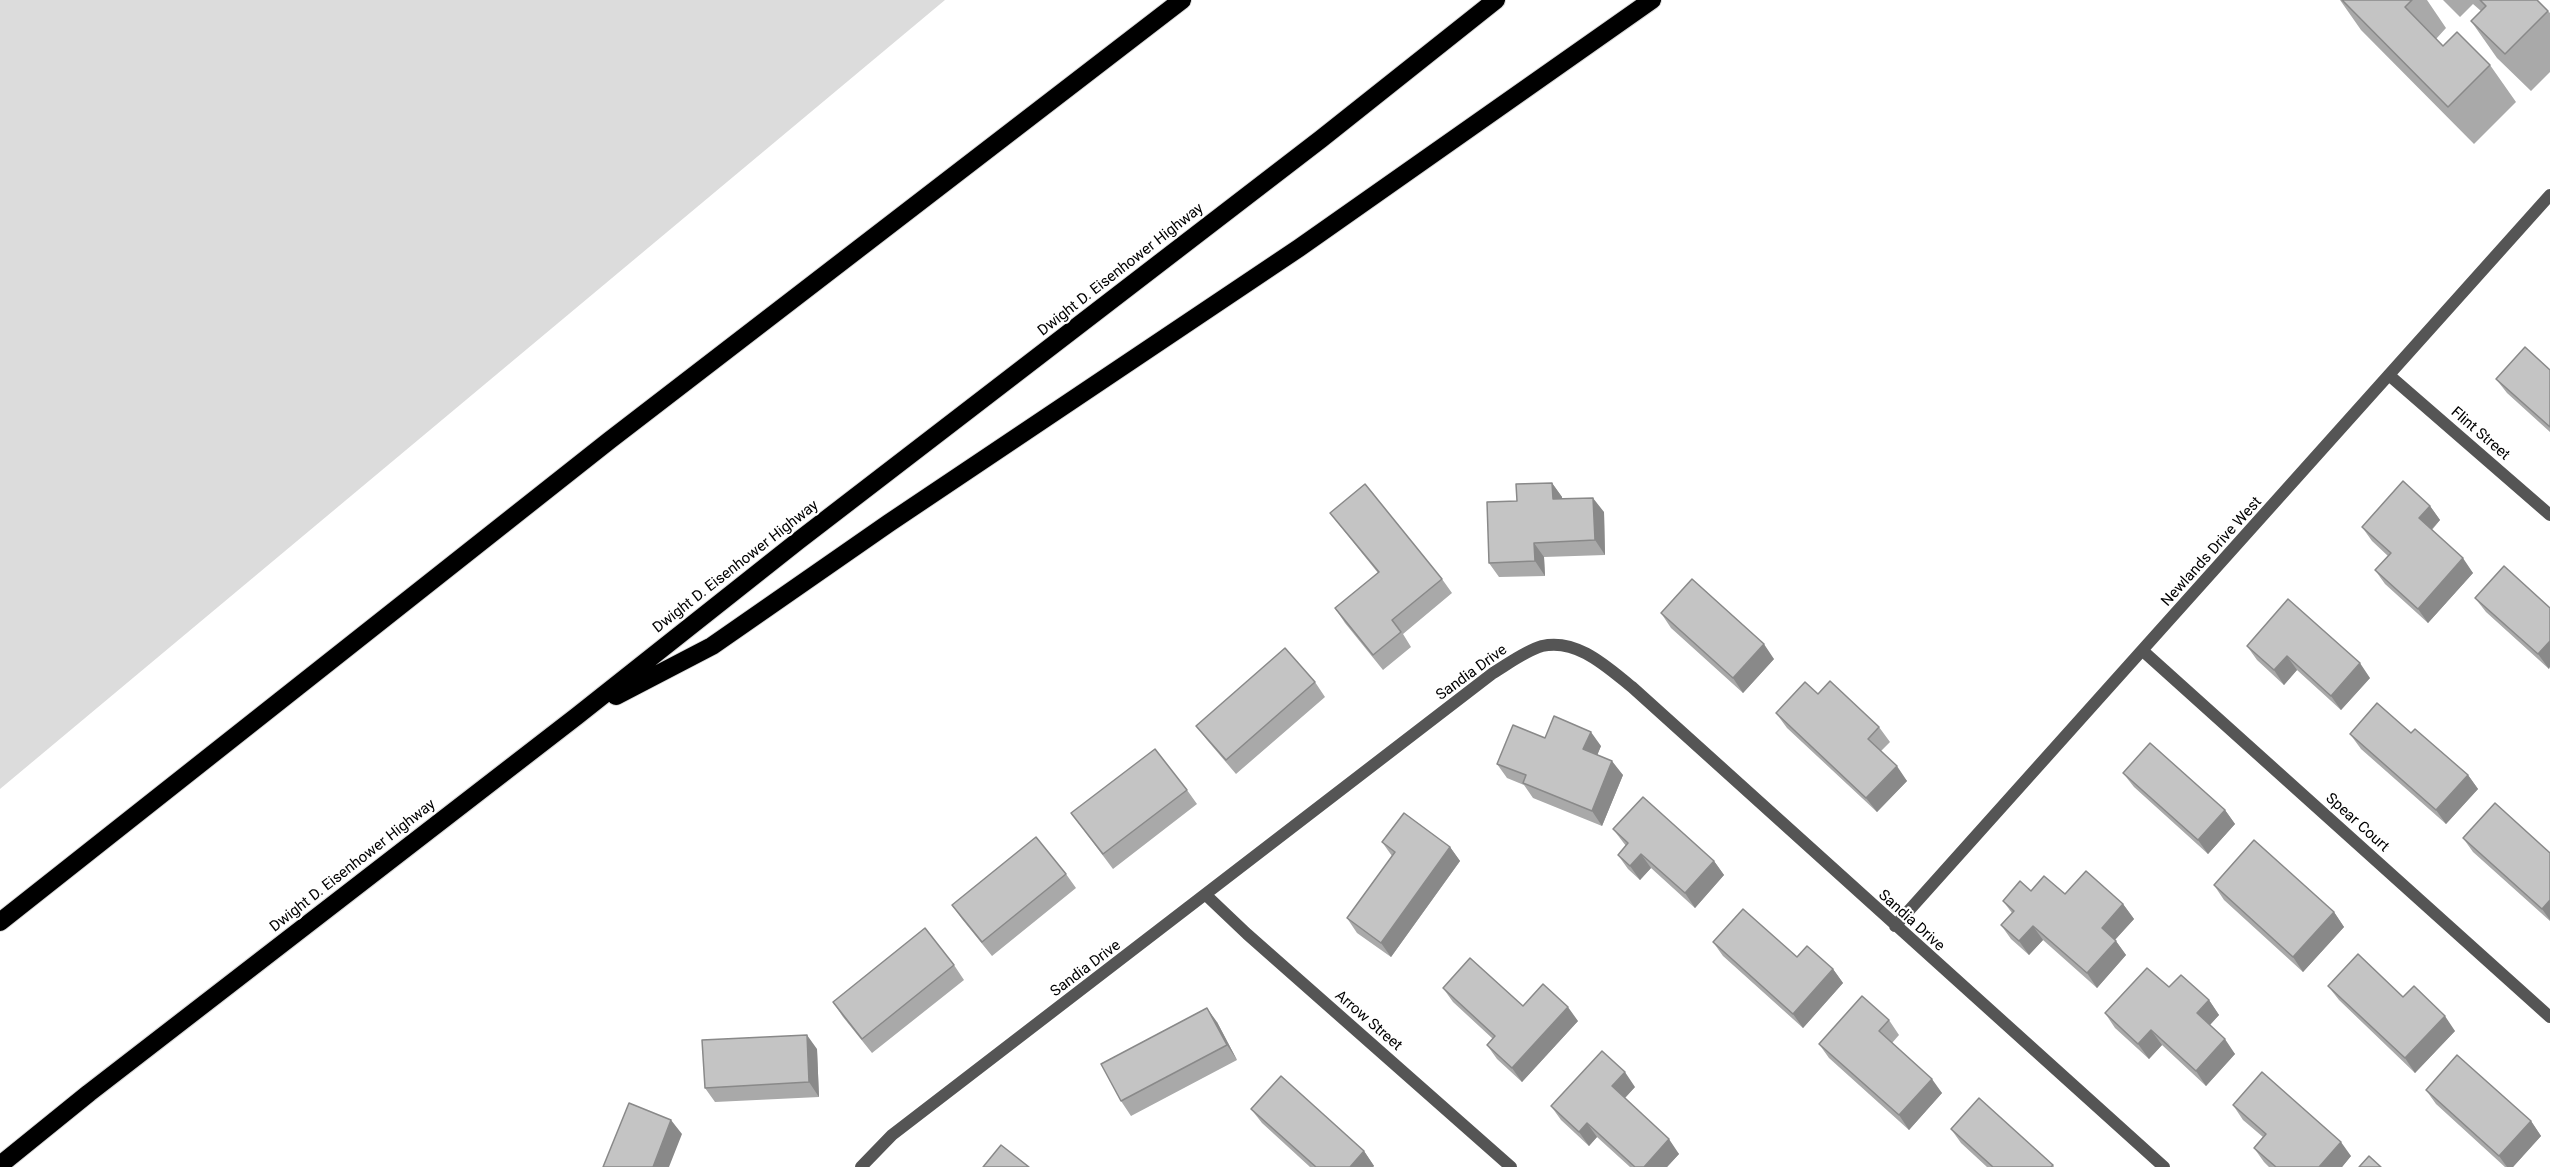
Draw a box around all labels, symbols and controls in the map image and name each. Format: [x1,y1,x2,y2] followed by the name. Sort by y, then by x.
[1035,200,1207,340] street label: Dwight D. Eisenhower Highway
[2447,404,2513,464] street label: Flint Street
[2158,494,2266,610] street label: Newlands Drive West
[650,497,822,637] street label: Dwight D. Eisenhower Highway
[1433,641,1511,705] street label: Sandia Drive
[2322,790,2392,856] street label: Spear Court
[267,796,439,936] street label: Dwight D. Eisenhower Highway
[1874,887,1948,955] street label: Sandia Drive
[1047,937,1125,1001] street label: Sandia Drive
[1331,987,1405,1055] street label: Arrow Street

